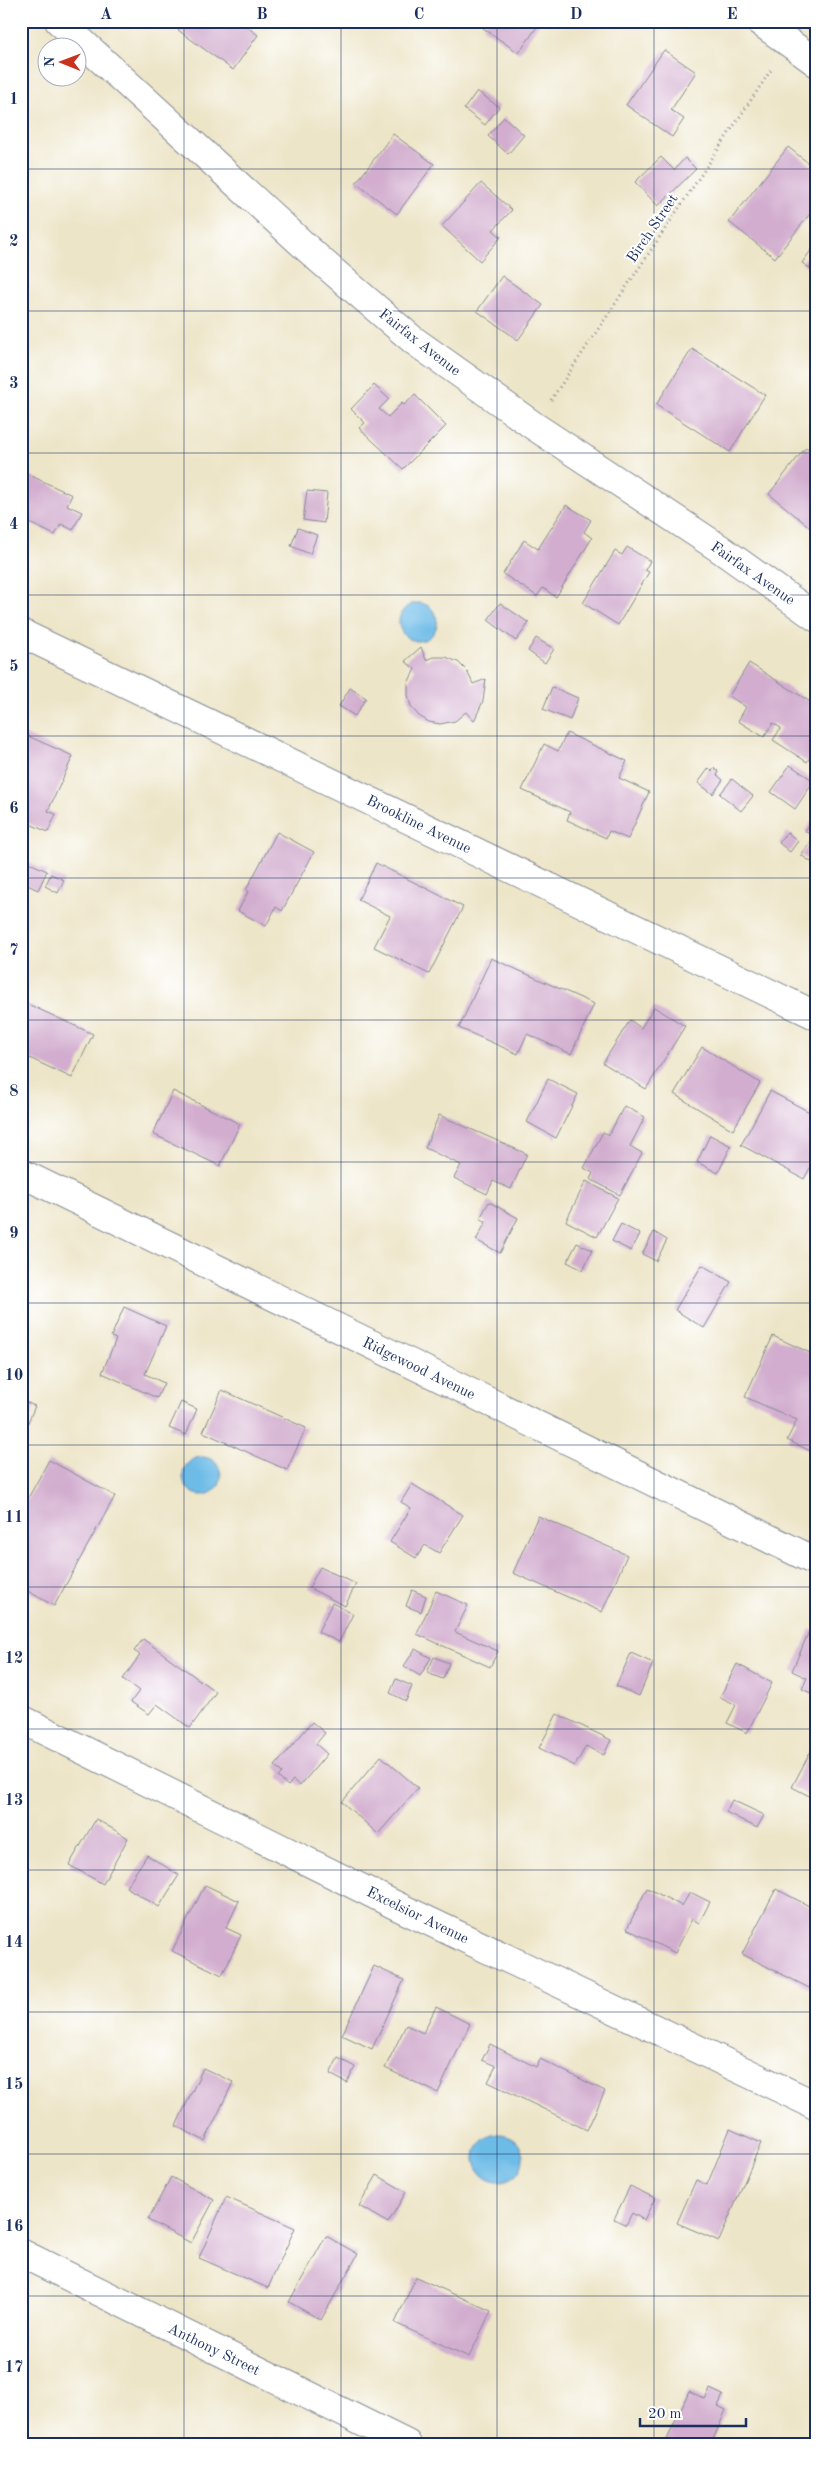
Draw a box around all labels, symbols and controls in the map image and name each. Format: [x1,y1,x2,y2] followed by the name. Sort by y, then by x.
[100,7,112,23] text: A
[256,7,268,23] text: B
[414,7,424,23] text: C
[570,7,582,23] text: D
[726,7,738,23] text: E
[38,38,88,88] north arrow
[43,56,57,67] text: N
[9,92,19,108] text: 1
[625,192,682,266] street label: Birch Street
[9,234,19,250] text: 2
[376,307,463,380] street label: Fairfax Avenue
[9,376,19,392] text: 3
[9,517,19,533] text: 4
[707,540,797,609] street label: Fairfax Avenue
[9,659,19,675] text: 5
[364,794,473,857] street label: Brookline Avenue
[9,801,19,817] text: 6
[9,943,19,959] text: 7
[9,1084,19,1100] text: 8
[9,1226,19,1242] text: 9
[360,1336,477,1403] street label: Ridgewood Avenue
[5,1368,23,1384] text: 10
[5,1510,23,1526] text: 11
[5,1651,23,1667] text: 12
[5,1793,23,1809] text: 13
[364,1885,471,1948] street label: Excelsior Avenue
[5,1935,23,1951] text: 14
[5,2077,23,2093] text: 15
[5,2219,23,2235] text: 16
[165,2322,262,2379] street label: Anthony Street
[5,2360,23,2376] text: 17
[640,2395,747,2427] scale bar
[648,2407,682,2422] text: 20 m

